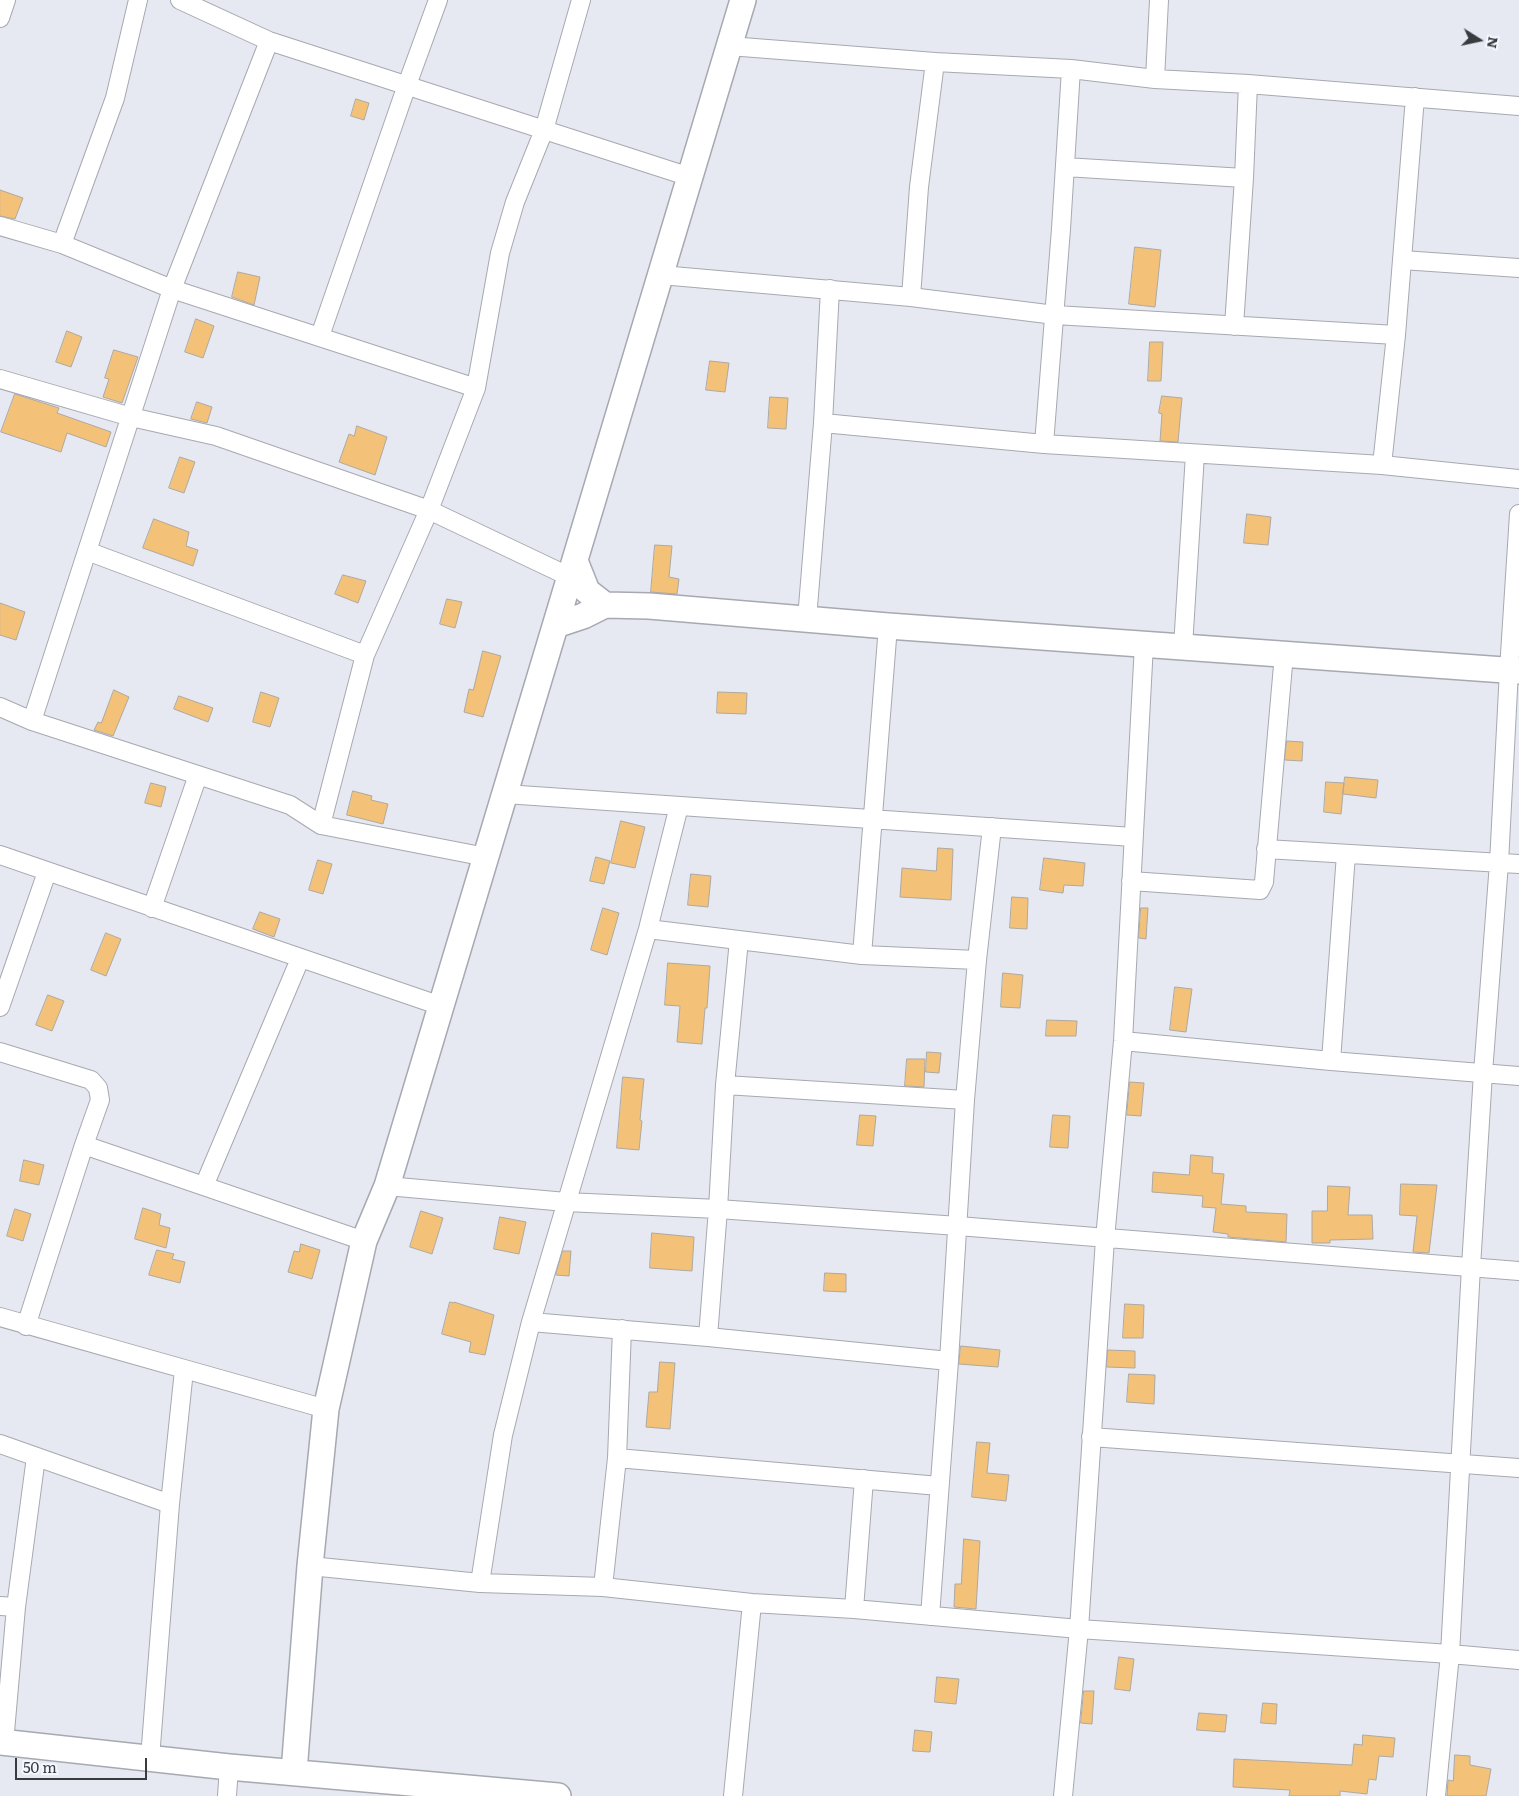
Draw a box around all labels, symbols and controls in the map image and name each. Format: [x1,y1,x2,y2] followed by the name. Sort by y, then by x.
[1454,15,1504,65] north arrow
[1483,35,1505,50] text: N
[18,1748,150,1780] scale bar
[23,1755,57,1778] text: 50 m

